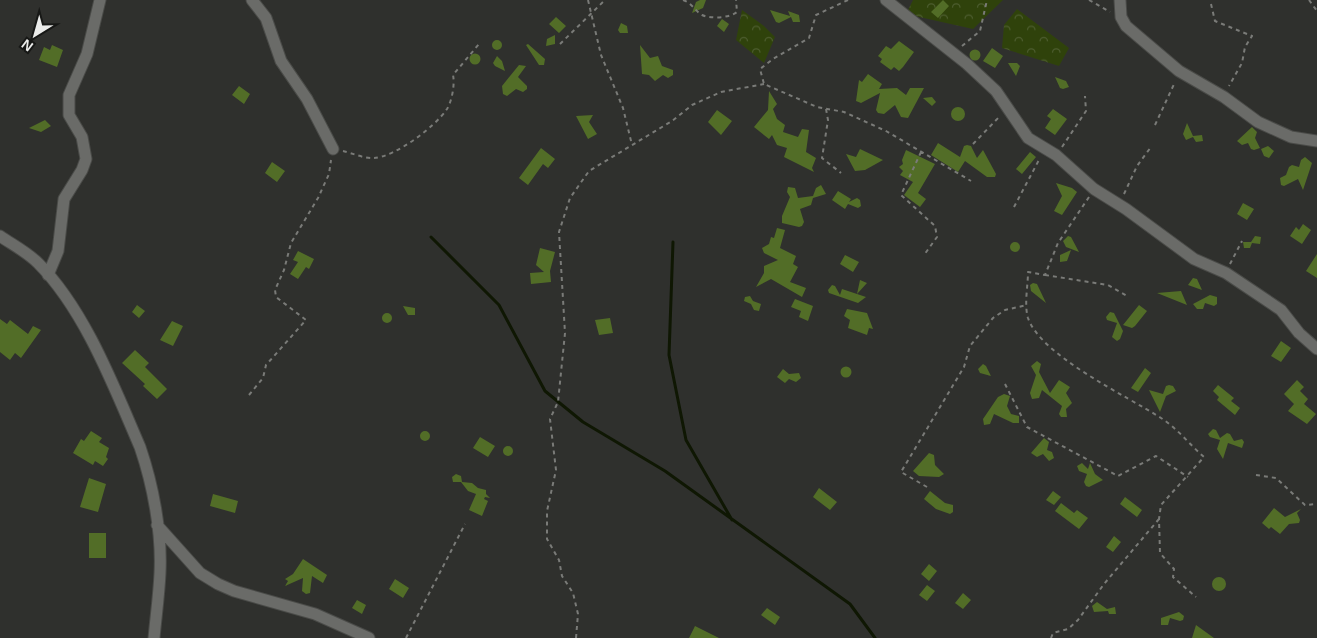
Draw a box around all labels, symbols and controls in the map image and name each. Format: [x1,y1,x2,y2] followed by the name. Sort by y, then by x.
[10,10,60,60] north arrow
[18,36,36,55] text: N

